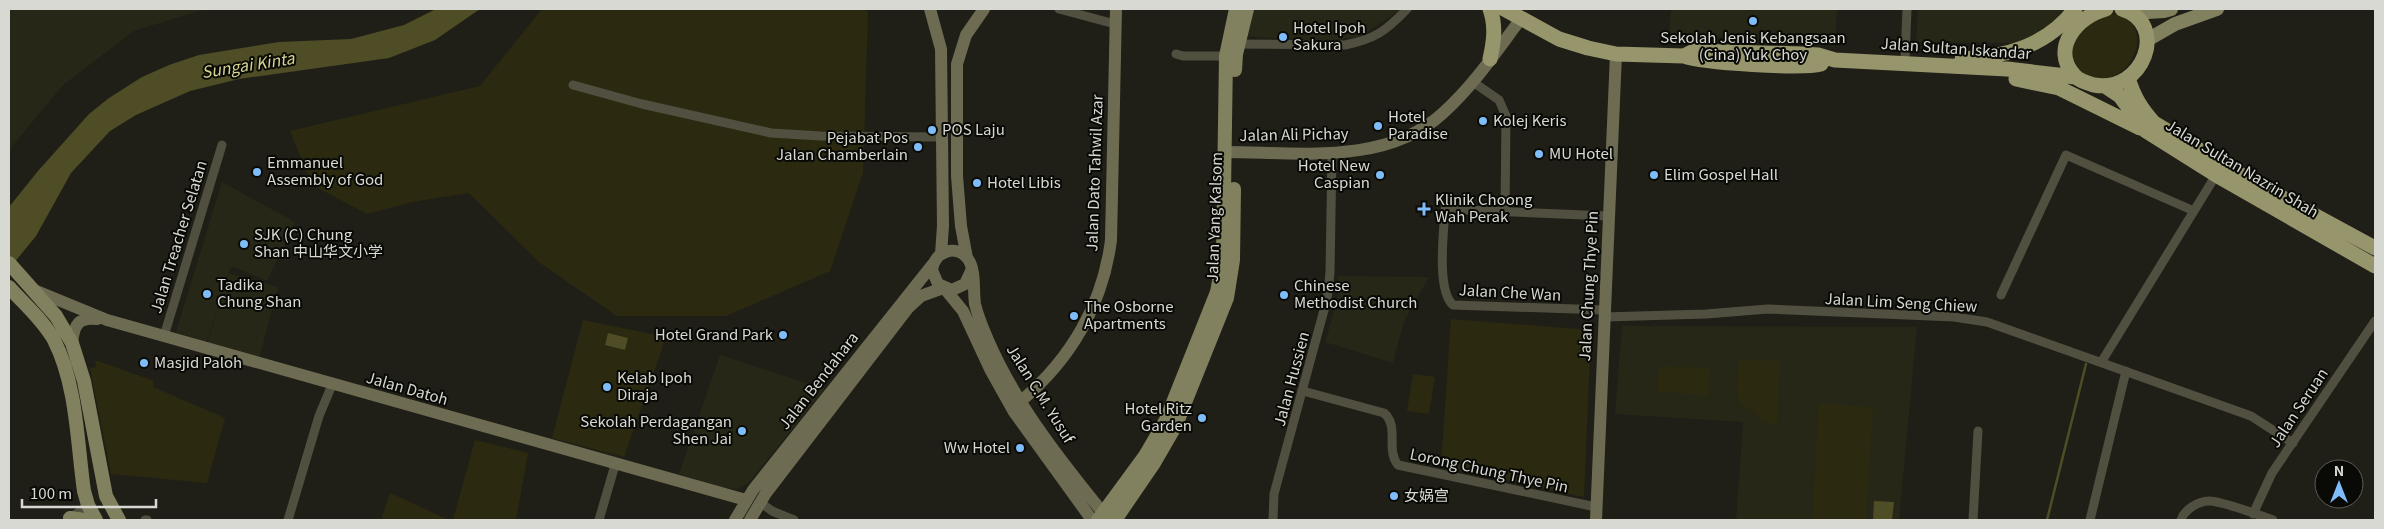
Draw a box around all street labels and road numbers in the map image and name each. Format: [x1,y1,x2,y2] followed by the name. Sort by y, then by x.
[1880,32,2032,63] street label: Jalan Sultan Iskandar
[1080,94,1107,252] street label: Jalan Dato Tahwil Azar
[2163,114,2323,222] street label: Jalan Sultan Nazrin Shah
[1239,122,1349,145] street label: Jalan Ali Pichay
[1201,151,1226,282] street label: Jalan Yang Kalsom
[144,158,211,316] street label: Jalan Treacher Selatan
[1573,210,1602,362] street label: Jalan Chung Thye Pin
[1458,278,1562,305] street label: Jalan Che Wan
[1824,287,1978,316] street label: Jalan Lim Seng Chiew
[773,327,862,433] street label: Jalan Bendahara
[1268,329,1313,428] street label: Jalan Hussien
[1003,340,1081,447] street label: Jalan C.M. Yusuf
[2263,363,2332,451] street label: Jalan Seruan
[364,366,451,409] street label: Jalan Datoh
[1408,442,1571,497] street label: Lorong Chung Thye Pin

